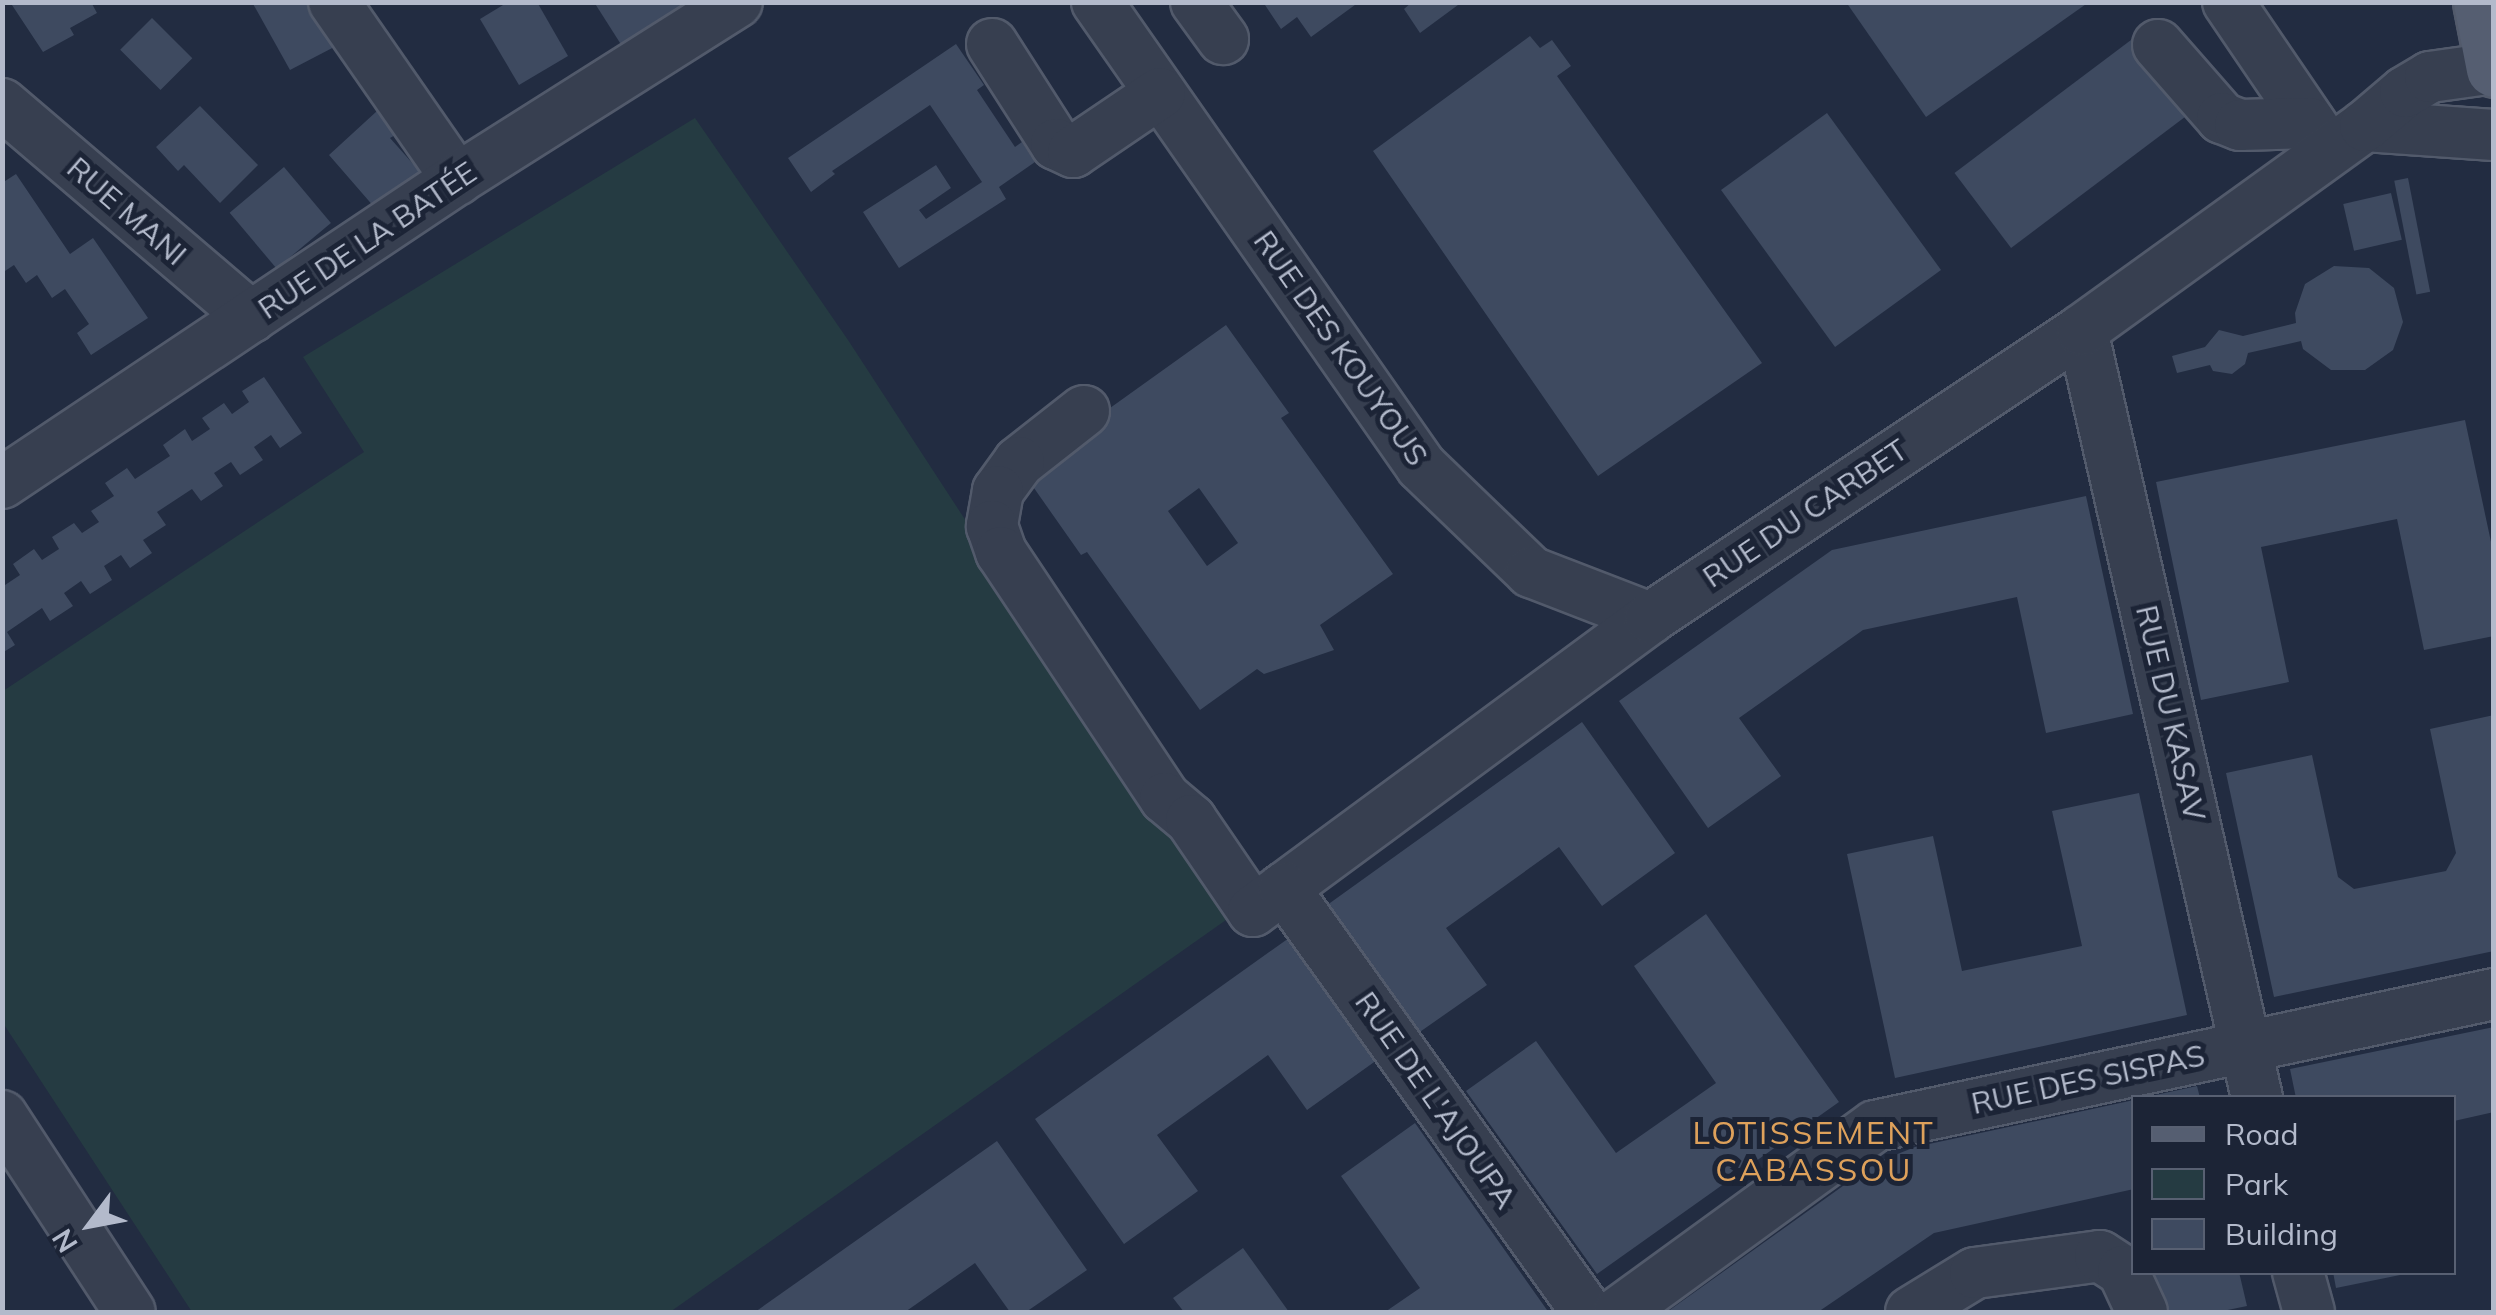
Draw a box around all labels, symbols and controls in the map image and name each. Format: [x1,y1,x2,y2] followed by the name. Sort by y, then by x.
[60,149,194,273] street label: RUE MANI
[251,154,483,326] street label: RUE DE LA BATÉE
[1246,224,1436,472] street label: RUE DES KOUYOUS
[1696,431,1914,595] street label: RUE DU CARBET
[2129,602,2213,824] street label: RUE DU KASAV
[1348,985,1524,1215] street label: RUE DE L'AJOUPA
[1968,1037,2208,1121] street label: RUE DES SISPAS
[2131,1095,2456,1275] legend
[1693,1114,1935,1189] district label: LOTISSEMENT CABASSOU
[2225,1115,2299,1153] text: Road
[2225,1165,2288,1203] text: Park
[40,1175,140,1275] north arrow
[2225,1215,2338,1253] text: Building
[44,1223,85,1259] text: N

